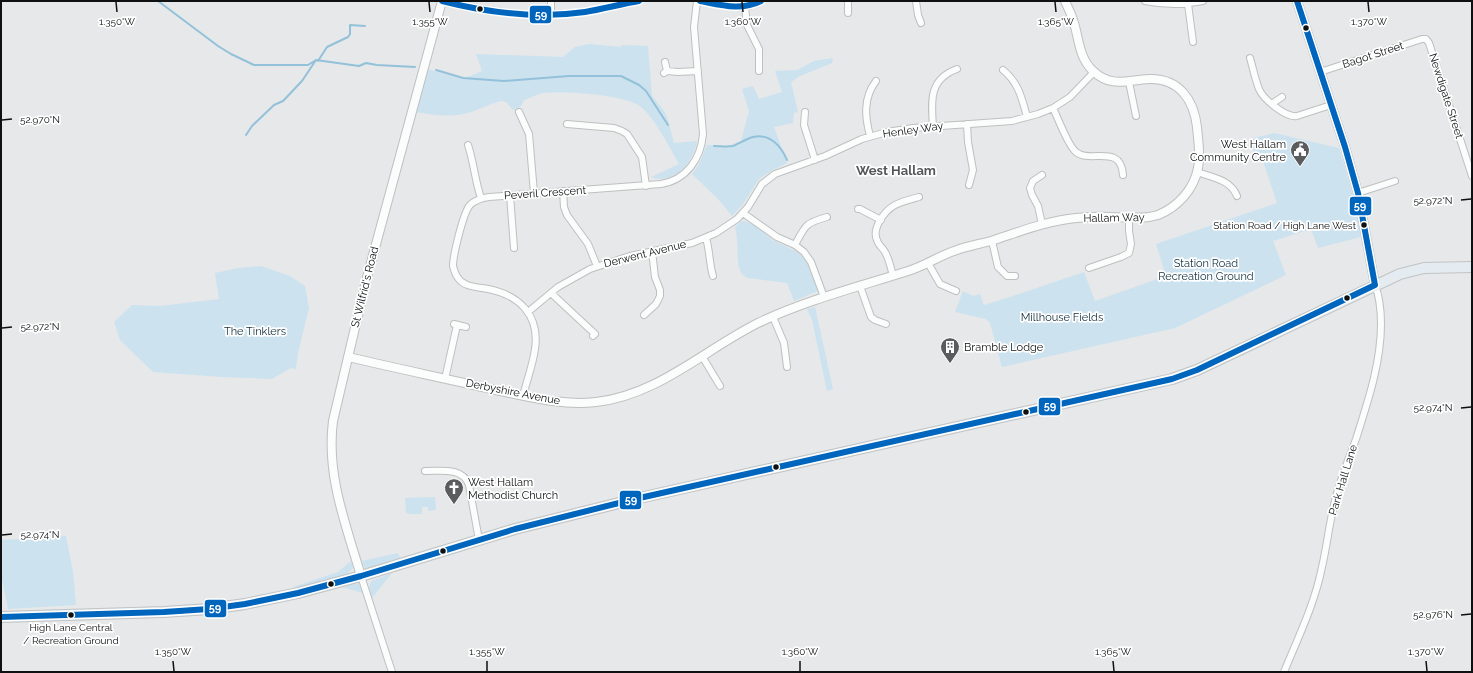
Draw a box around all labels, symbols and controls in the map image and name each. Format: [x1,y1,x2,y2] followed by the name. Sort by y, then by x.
[475,4,485,14] unlabelled marker
[529,5,552,24] line badge: 59
[535,9,548,22] text: 59
[99,16,136,27] text: 1.350°W
[412,16,448,27] text: 1.355°W
[725,16,762,27] text: 1.360°W
[1038,16,1075,27] text: 1.365°W
[1351,16,1387,27] text: 1.370°W
[1301,23,1311,33] unlabelled marker
[1341,39,1406,71] street label: Bagot Street
[1426,52,1466,141] street label: Newdigate Street
[20,114,60,125] text: 52.970°N
[882,119,944,141] street label: Henley Way
[1190,138,1287,164] place label: West Hallam Community Centre
[1289,139,1311,167] public building icon: West Hallam Community Centre
[856,163,936,178] district label: West Hallam
[503,184,587,202] street label: Peveril Crescent
[1413,195,1453,206] text: 52.972°N
[1349,196,1372,216] line badge: 59
[1354,200,1367,213] text: 59
[1083,211,1145,225] street label: Hallam Way
[1213,220,1357,231] place label: Station Road / High Lane West
[1359,220,1369,230] marker: Station Road / High Lane West
[602,237,688,271] street label: Derwent Avenue
[349,245,381,329] street label: St Wilfrid's Road
[1158,257,1254,283] park label: Station Road Recreation Ground
[1342,293,1352,303] unlabelled marker
[1021,311,1103,324] park label: Millhouse Fields
[20,321,60,332] text: 52.972°N
[224,325,286,338] park label: The Tinklers
[939,336,961,364] building icon: Bramble Lodge
[964,341,1044,354] place label: Bramble Lodge
[465,376,562,408] street label: Derbyshire Avenue
[1038,397,1061,416] line badge: 59
[1044,400,1057,413] text: 59
[1414,402,1452,413] text: 52.974°N
[1021,407,1031,417] unlabelled marker
[1326,443,1360,517] street label: Park Hall Lane
[771,462,781,472] unlabelled marker
[468,476,558,502] place label: West Hallam Methodist Church
[443,477,465,505] church icon: West Hallam Methodist Church
[619,490,642,510] line badge: 59
[625,494,638,507] text: 59
[21,529,59,540] text: 52.974°N
[438,546,448,556] unlabelled marker
[326,579,336,589] unlabelled marker
[204,599,227,618] line badge: 59
[209,602,222,615] text: 59
[1413,609,1453,620] text: 52.976°N
[66,610,76,620] marker: High Lane Central / Recreation Ground
[23,622,119,646] place label: High Lane Central / Recreation Ground
[155,646,192,657] text: 1.350°W
[469,646,505,657] text: 1.355°W
[782,646,819,657] text: 1.360°W
[1095,646,1132,657] text: 1.365°W
[1408,646,1444,657] text: 1.370°W

